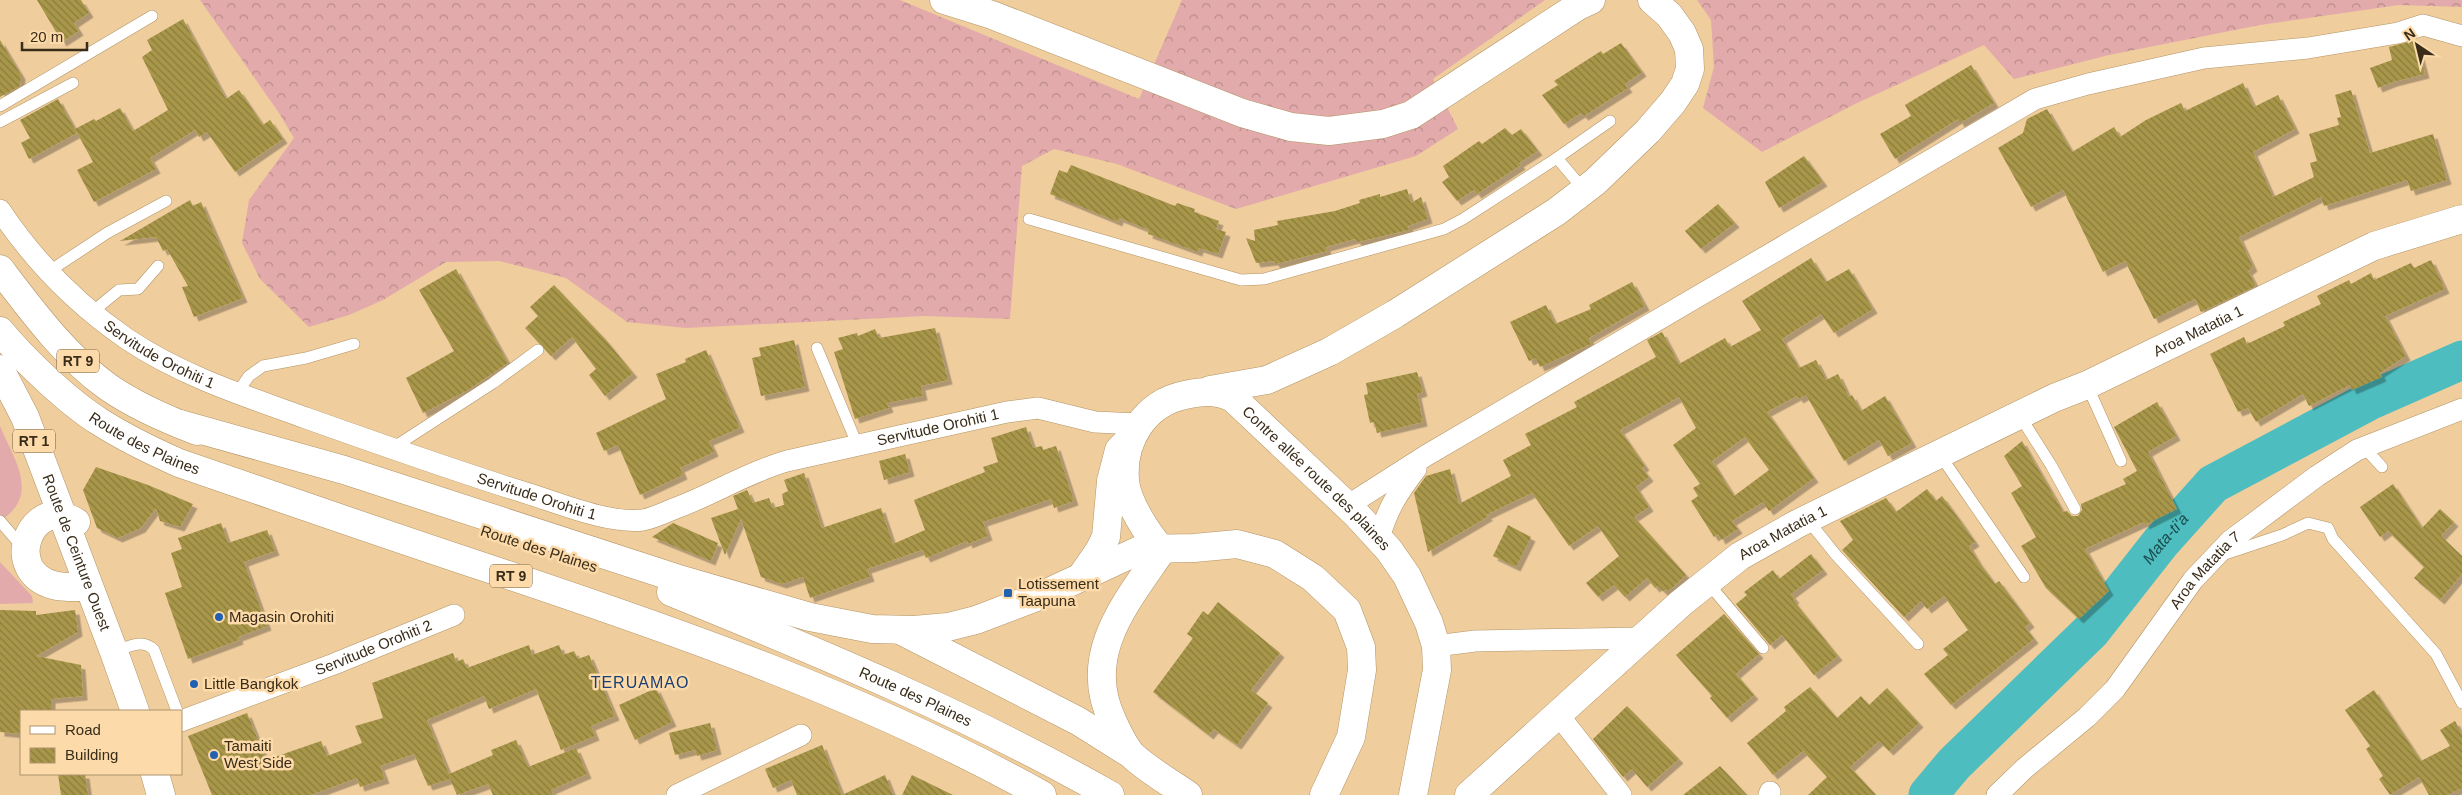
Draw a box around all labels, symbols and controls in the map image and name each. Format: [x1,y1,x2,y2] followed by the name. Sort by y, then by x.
[22,20,88,52] scale bar
[2392,20,2442,70] north arrow
[2401,25,2418,44] text: N
[30,28,63,45] text: 20 m
[2150,302,2246,360] street label: Aroa Matatia 1
[101,316,217,391] street label: Servitude Orohiti 1
[57,350,99,372] road number: RT 9
[1239,402,1394,554] street label: Contre allée route des plaines
[875,405,1000,449] street label: Servitude Orohiti 1
[86,408,202,477] street label: Route des Plaines
[13,430,55,452] road number: RT 1
[475,469,598,523] street label: Servitude Orohiti 1
[39,472,114,634] street label: Route de Ceinture Ouest
[1735,502,1829,563] street label: Aroa Matatia 1
[2139,510,2192,567] water label: Mata-ti'a
[479,522,600,575] street label: Route des Plaines
[2166,528,2243,612] street label: Aroa Matatia 7
[490,564,532,588] road number: RT 9
[1018,575,1100,609] place label: Lotissement Taapuna
[1002,587,1014,599] marker: Lotissement Taapuna
[229,608,334,625] place label: Magasin Orohiti
[213,611,225,623] marker: Magasin Orohiti
[313,616,434,678] street label: Servitude Orohiti 2
[857,663,975,729] street label: Route des Plaines
[591,674,689,691] district label: TERUAMAO
[204,675,299,692] place label: Little Bangkok
[188,678,200,690] marker: Little Bangkok
[20,710,182,775] legend
[65,721,101,738] text: Road
[224,737,292,771] place label: Tamaiti West Side
[65,746,118,763] text: Building
[208,749,220,761] marker: Tamaiti West Side

